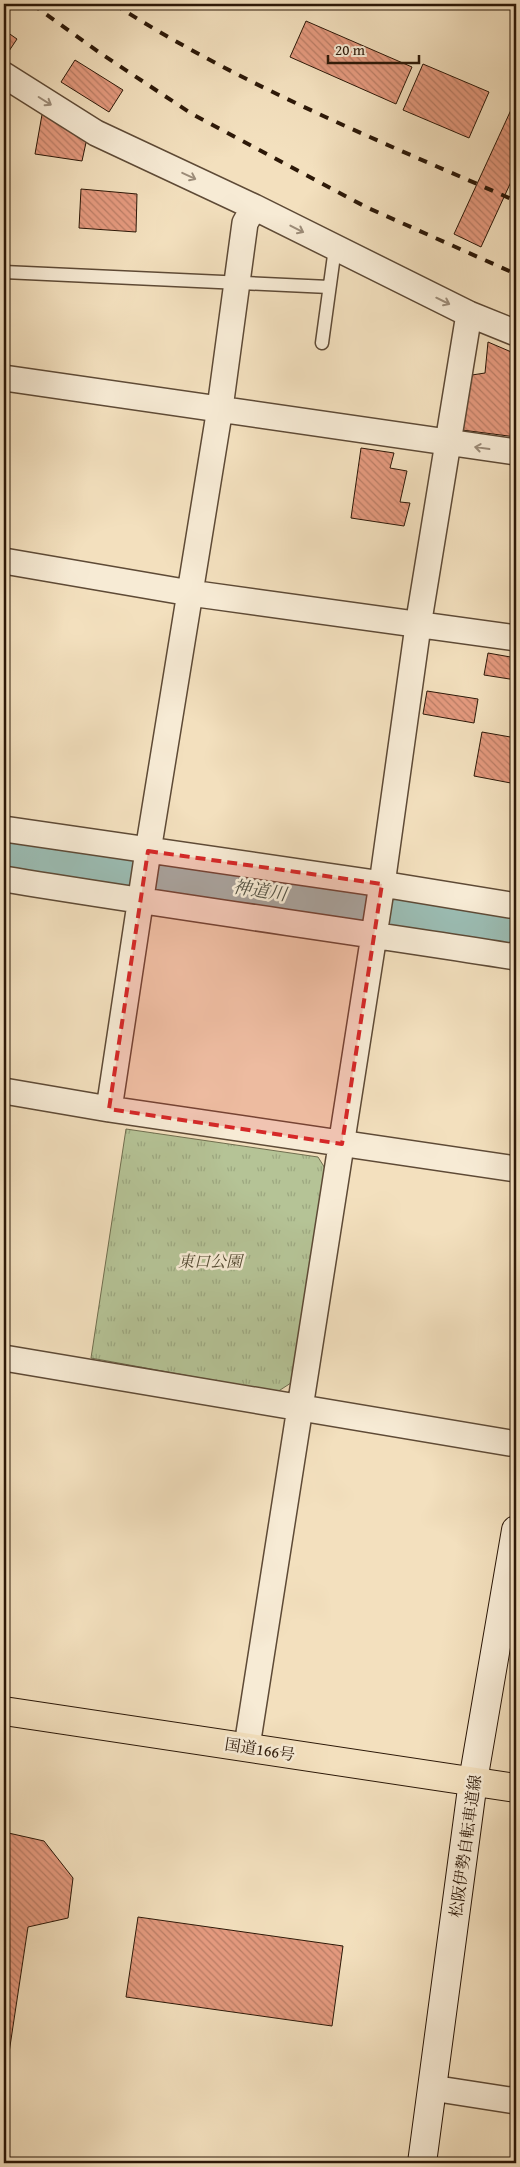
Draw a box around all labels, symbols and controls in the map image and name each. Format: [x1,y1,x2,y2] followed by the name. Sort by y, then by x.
[328,32,419,64] scale bar
[335,39,366,60] text: 20 m
[38,96,52,106] one-way arrow
[181,172,196,182] one-way arrow
[289,225,304,234] one-way arrow
[435,296,450,306] one-way arrow
[474,443,490,453] one-way arrow
[231,872,291,908] water label: 神道川
[178,1249,245,1273] park label: 東口公園
[223,1732,297,1766] street label: 国道166号
[443,1773,487,1919] street label: 松阪伊勢自転車道線

